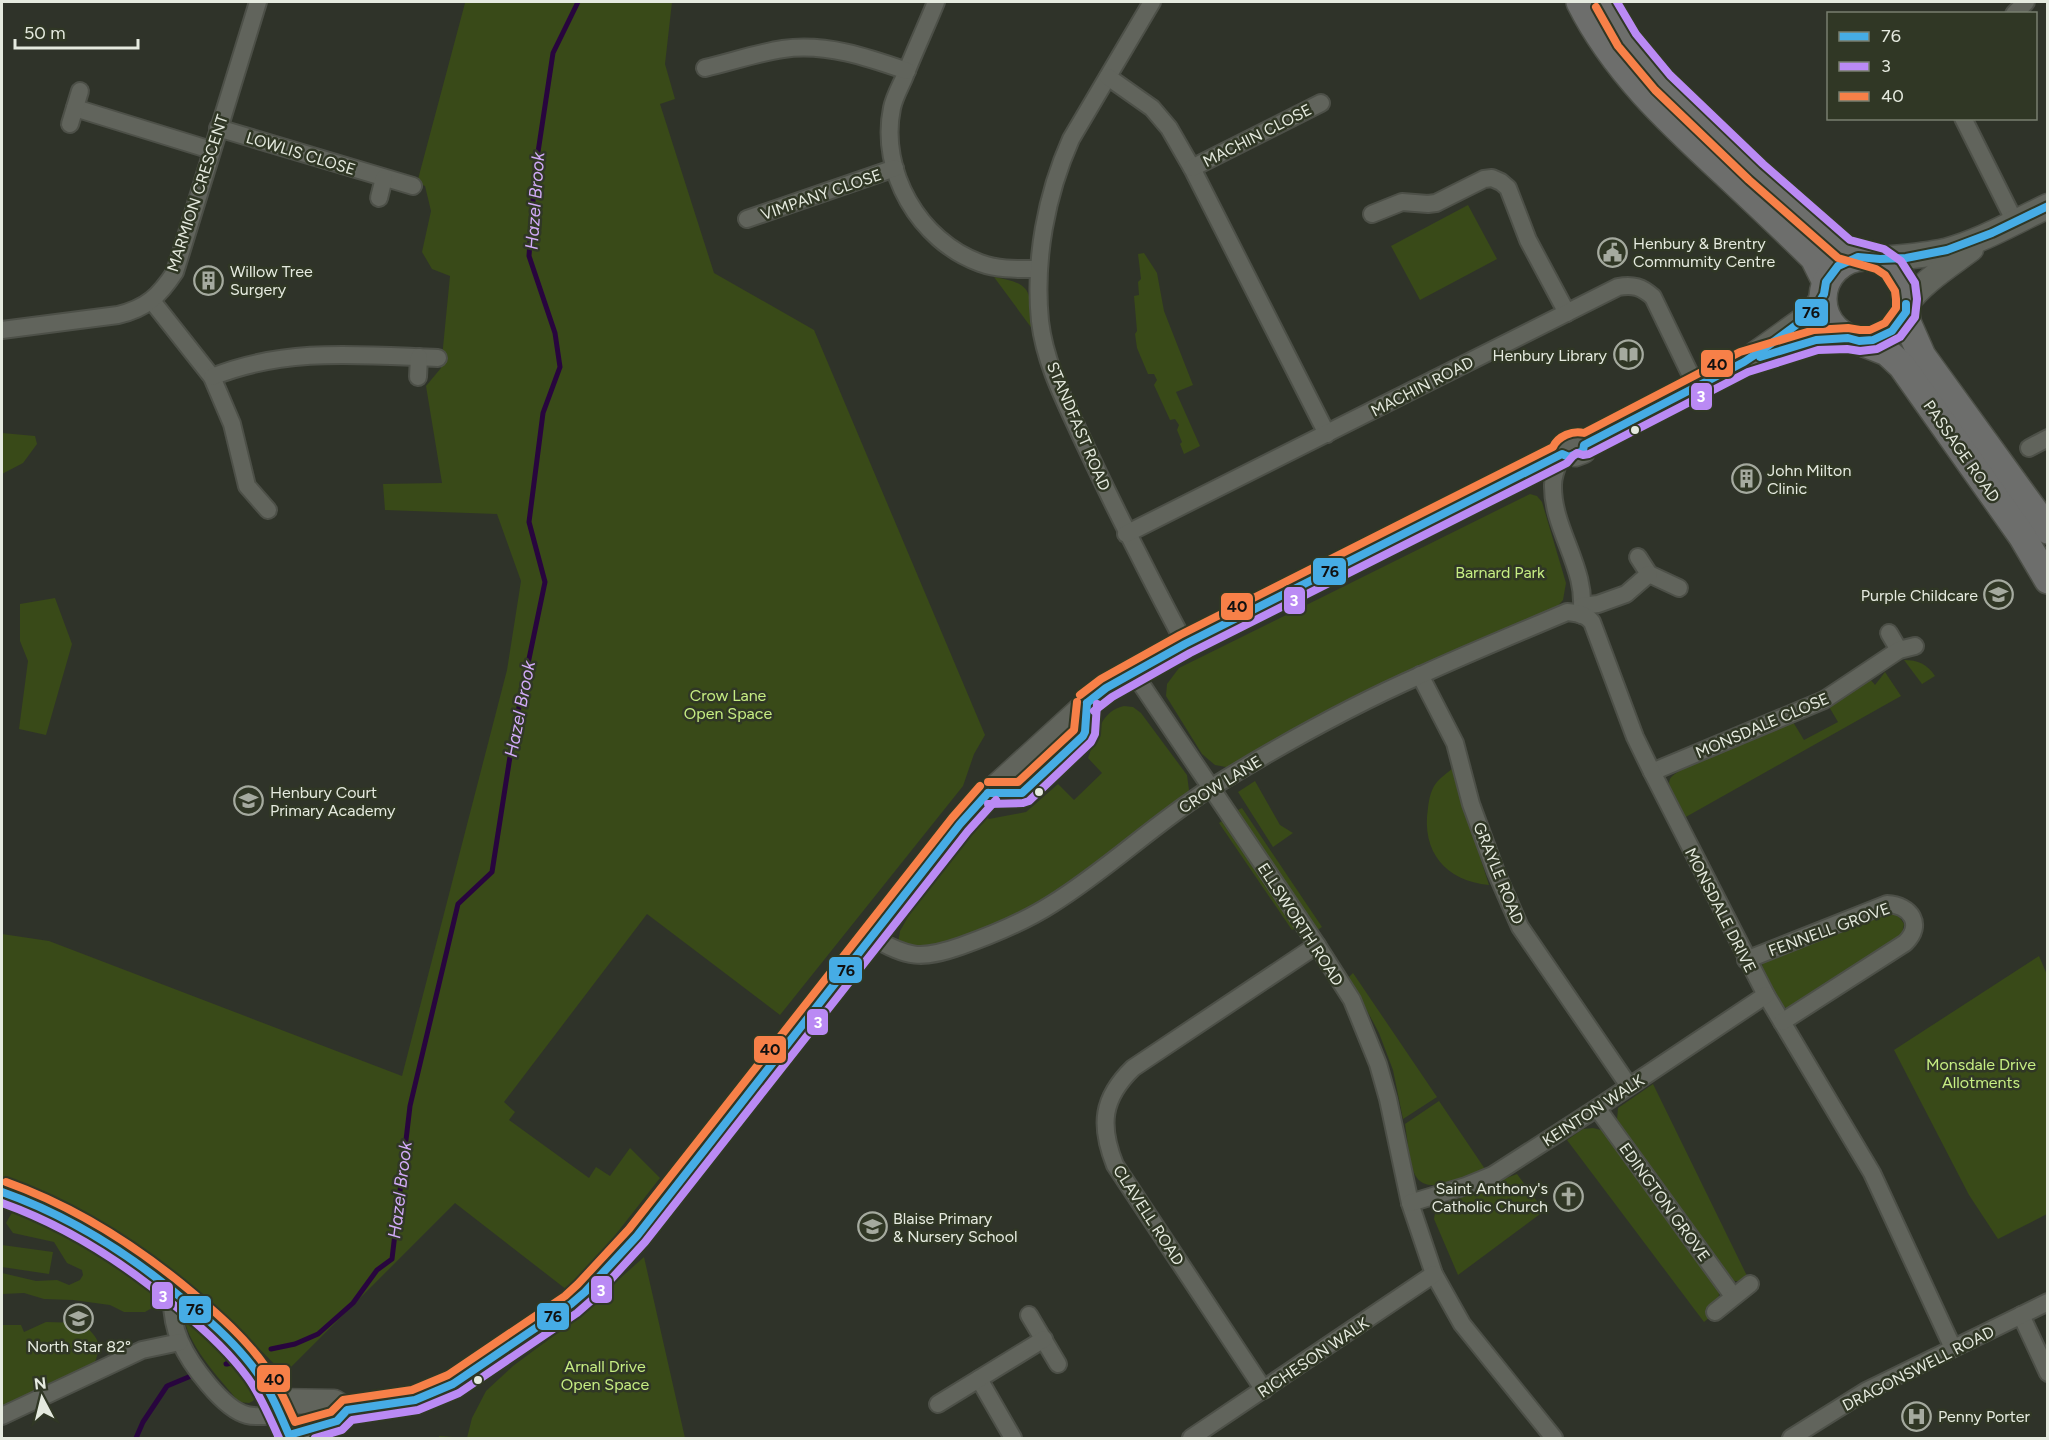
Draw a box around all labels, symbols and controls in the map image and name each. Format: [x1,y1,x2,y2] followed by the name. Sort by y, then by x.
[15,12,138,50] scale bar
[1827,12,2037,120] legend
[24,22,66,44] text: 50 m
[1881,25,1901,47] text: 76
[1881,55,1891,77] text: 3
[1881,85,1904,107] text: 40
[1200,100,1315,171] street label: MACHIN CLOSE
[163,112,232,274] street label: MARMION CRESCENT
[244,128,358,179] street label: LOWLIS CLOSE
[521,150,549,251] water label: Hazel Brook
[758,165,884,224] street label: VIMPANY CLOSE
[1633,234,1775,271] place label: Henbury & Brentry Commumity Centre
[1596,236,1628,268] public building icon: Henbury & Brentry Commumity Centre
[230,262,313,299] place label: Willow Tree Surgery
[193,264,225,296] building icon: Willow Tree Surgery
[1794,298,1829,327] line badge: 76
[1802,303,1820,322] text: 76
[1612,339,1644,371] library icon: Henbury Library
[1492,346,1608,365] place label: Henbury Library
[1700,349,1734,378] line badge: 40
[1368,352,1477,420] street label: MACHIN ROAD
[1707,355,1727,374] text: 40
[1043,359,1114,494] street label: STANDFAST ROAD
[1690,382,1713,411] line badge: 3
[1697,387,1706,406] text: 3
[1919,397,2004,506] street label: PASSAGE ROAD
[1629,424,1641,436] unlabelled marker
[1767,461,1851,498] place label: John Milton Clinic
[1730,463,1762,495] building icon: John Milton Clinic
[1312,557,1347,586] line badge: 76
[1321,562,1339,581] text: 76
[1455,563,1545,582] park label: Barnard Park
[1983,579,2015,611] school or university icon: Purple Childcare
[1283,586,1306,615] line badge: 3
[1861,586,1978,605] place label: Purple Childcare
[1290,591,1299,610] text: 3
[1220,592,1254,621] line badge: 40
[1227,597,1247,616] text: 40
[500,658,540,759] water label: Hazel Brook
[684,686,772,723] park label: Crow Lane Open Space
[1693,689,1832,762] street label: MONSDALE CLOSE
[1175,751,1265,817] street label: CROW LANE
[270,783,396,820] place label: Henbury Court Primary Academy
[233,785,265,817] school or university icon: Henbury Court Primary Academy
[1033,786,1045,798] unlabelled marker
[1469,819,1528,927] street label: GRAYLE ROAD
[1681,845,1760,976] street label: MONSDALE DRIVE
[1254,859,1347,989] street label: ELLSWORTH ROAD
[1766,899,1893,960] street label: FENNELL GROVE
[828,956,863,984] line badge: 76
[837,961,855,980] text: 76
[806,1008,829,1036] line badge: 3
[814,1013,823,1032] text: 3
[753,1035,787,1064] line badge: 40
[760,1040,780,1059] text: 40
[1926,1055,2036,1092] park label: Monsdale Drive Allotments
[1539,1070,1648,1150] street label: KEINTON WALK
[383,1139,417,1240] water label: Hazel Brook
[1615,1139,1714,1265] street label: EDINGTON GROVE
[1109,1162,1188,1269] street label: CLAVELL ROAD
[1432,1179,1548,1216] place label: Saint Anthony's Catholic Church
[1553,1181,1585,1213] church icon: Saint Anthony's Catholic Church
[893,1209,1017,1246] place label: Blaise Primary & Nursery School
[856,1211,888,1243] school or university icon: Blaise Primary & Nursery School
[590,1275,613,1304] line badge: 3
[151,1281,174,1310] line badge: 3
[597,1281,606,1300] text: 3
[159,1287,168,1306] text: 3
[178,1295,212,1324] line badge: 76
[186,1300,204,1319] text: 76
[63,1302,95,1334] school or university icon: North Star 82°
[536,1302,570,1331] line badge: 76
[544,1307,562,1326] text: 76
[1254,1313,1373,1402] street label: RICHESON WALK
[1839,1322,1997,1415] street label: DRAGONSWELL ROAD
[27,1337,131,1356] place label: North Star 82°
[561,1357,649,1394] park label: Arnall Drive Open Space
[256,1364,291,1393] line badge: 40
[12,1368,72,1428] north arrow
[264,1370,284,1389] text: 40
[33,1373,48,1394] text: N
[472,1374,484,1386] unlabelled marker
[1901,1400,1933,1432] hospital icon: Penny Porter
[1938,1407,2030,1426] place label: Penny Porter

